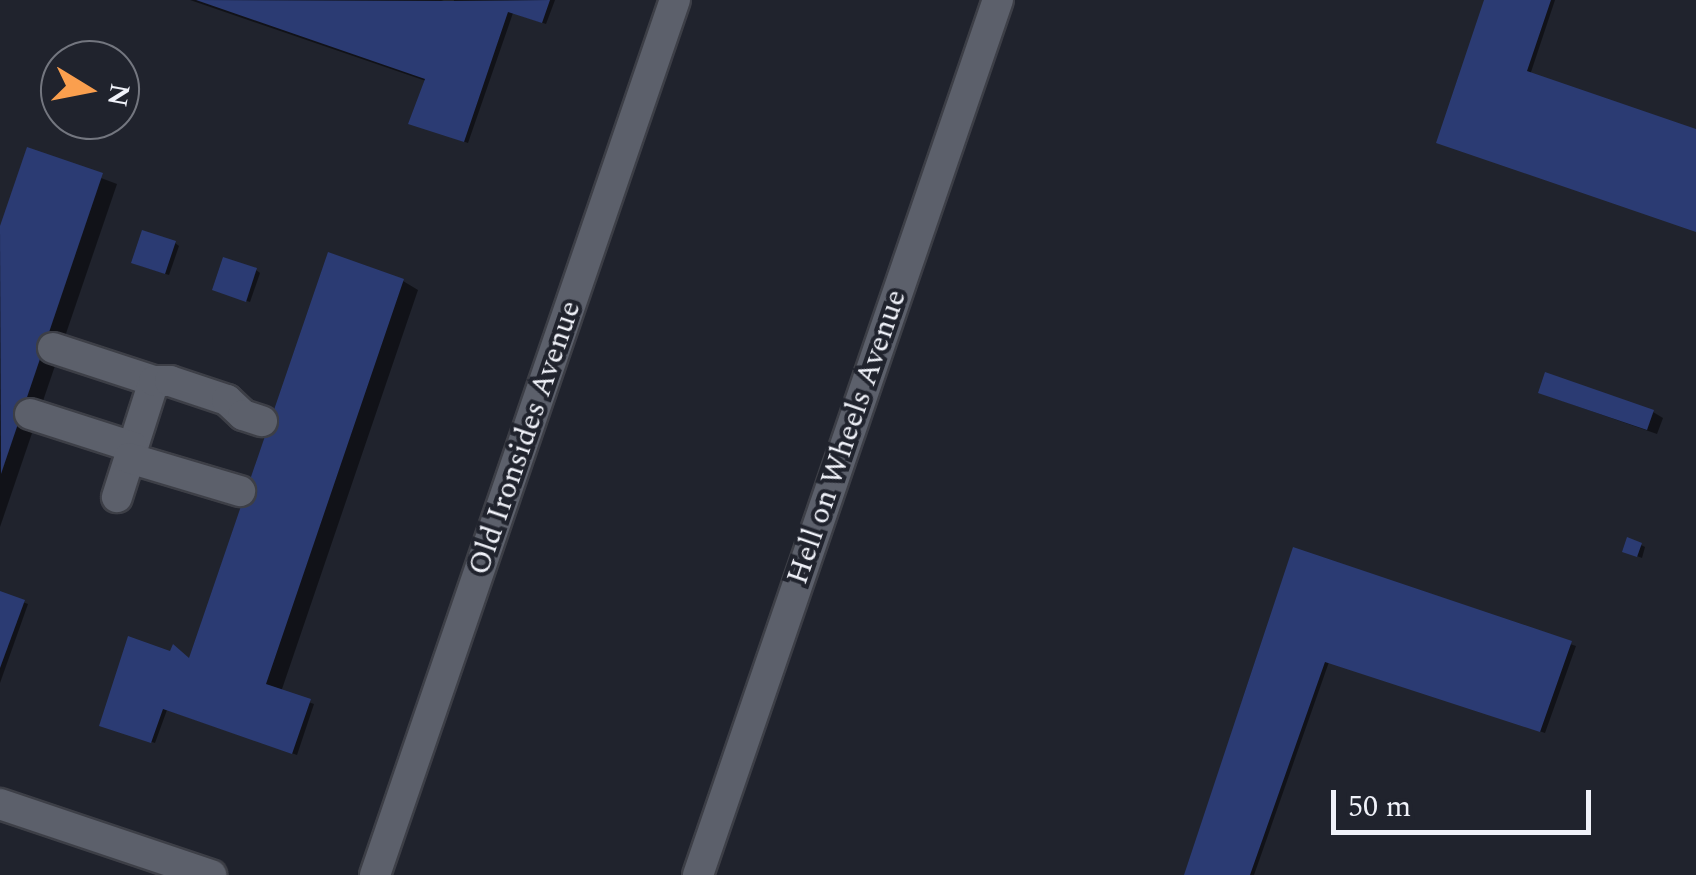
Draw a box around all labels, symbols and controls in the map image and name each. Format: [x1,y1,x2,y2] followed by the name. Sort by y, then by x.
[40,40,140,140] north arrow
[95,80,141,110] text: N
[780,285,914,589] street label: Hell on Wheels Avenue
[461,296,589,580] street label: Old Ironsides Avenue
[1336,770,1596,832] scale bar
[1348,784,1411,830] text: 50 m

